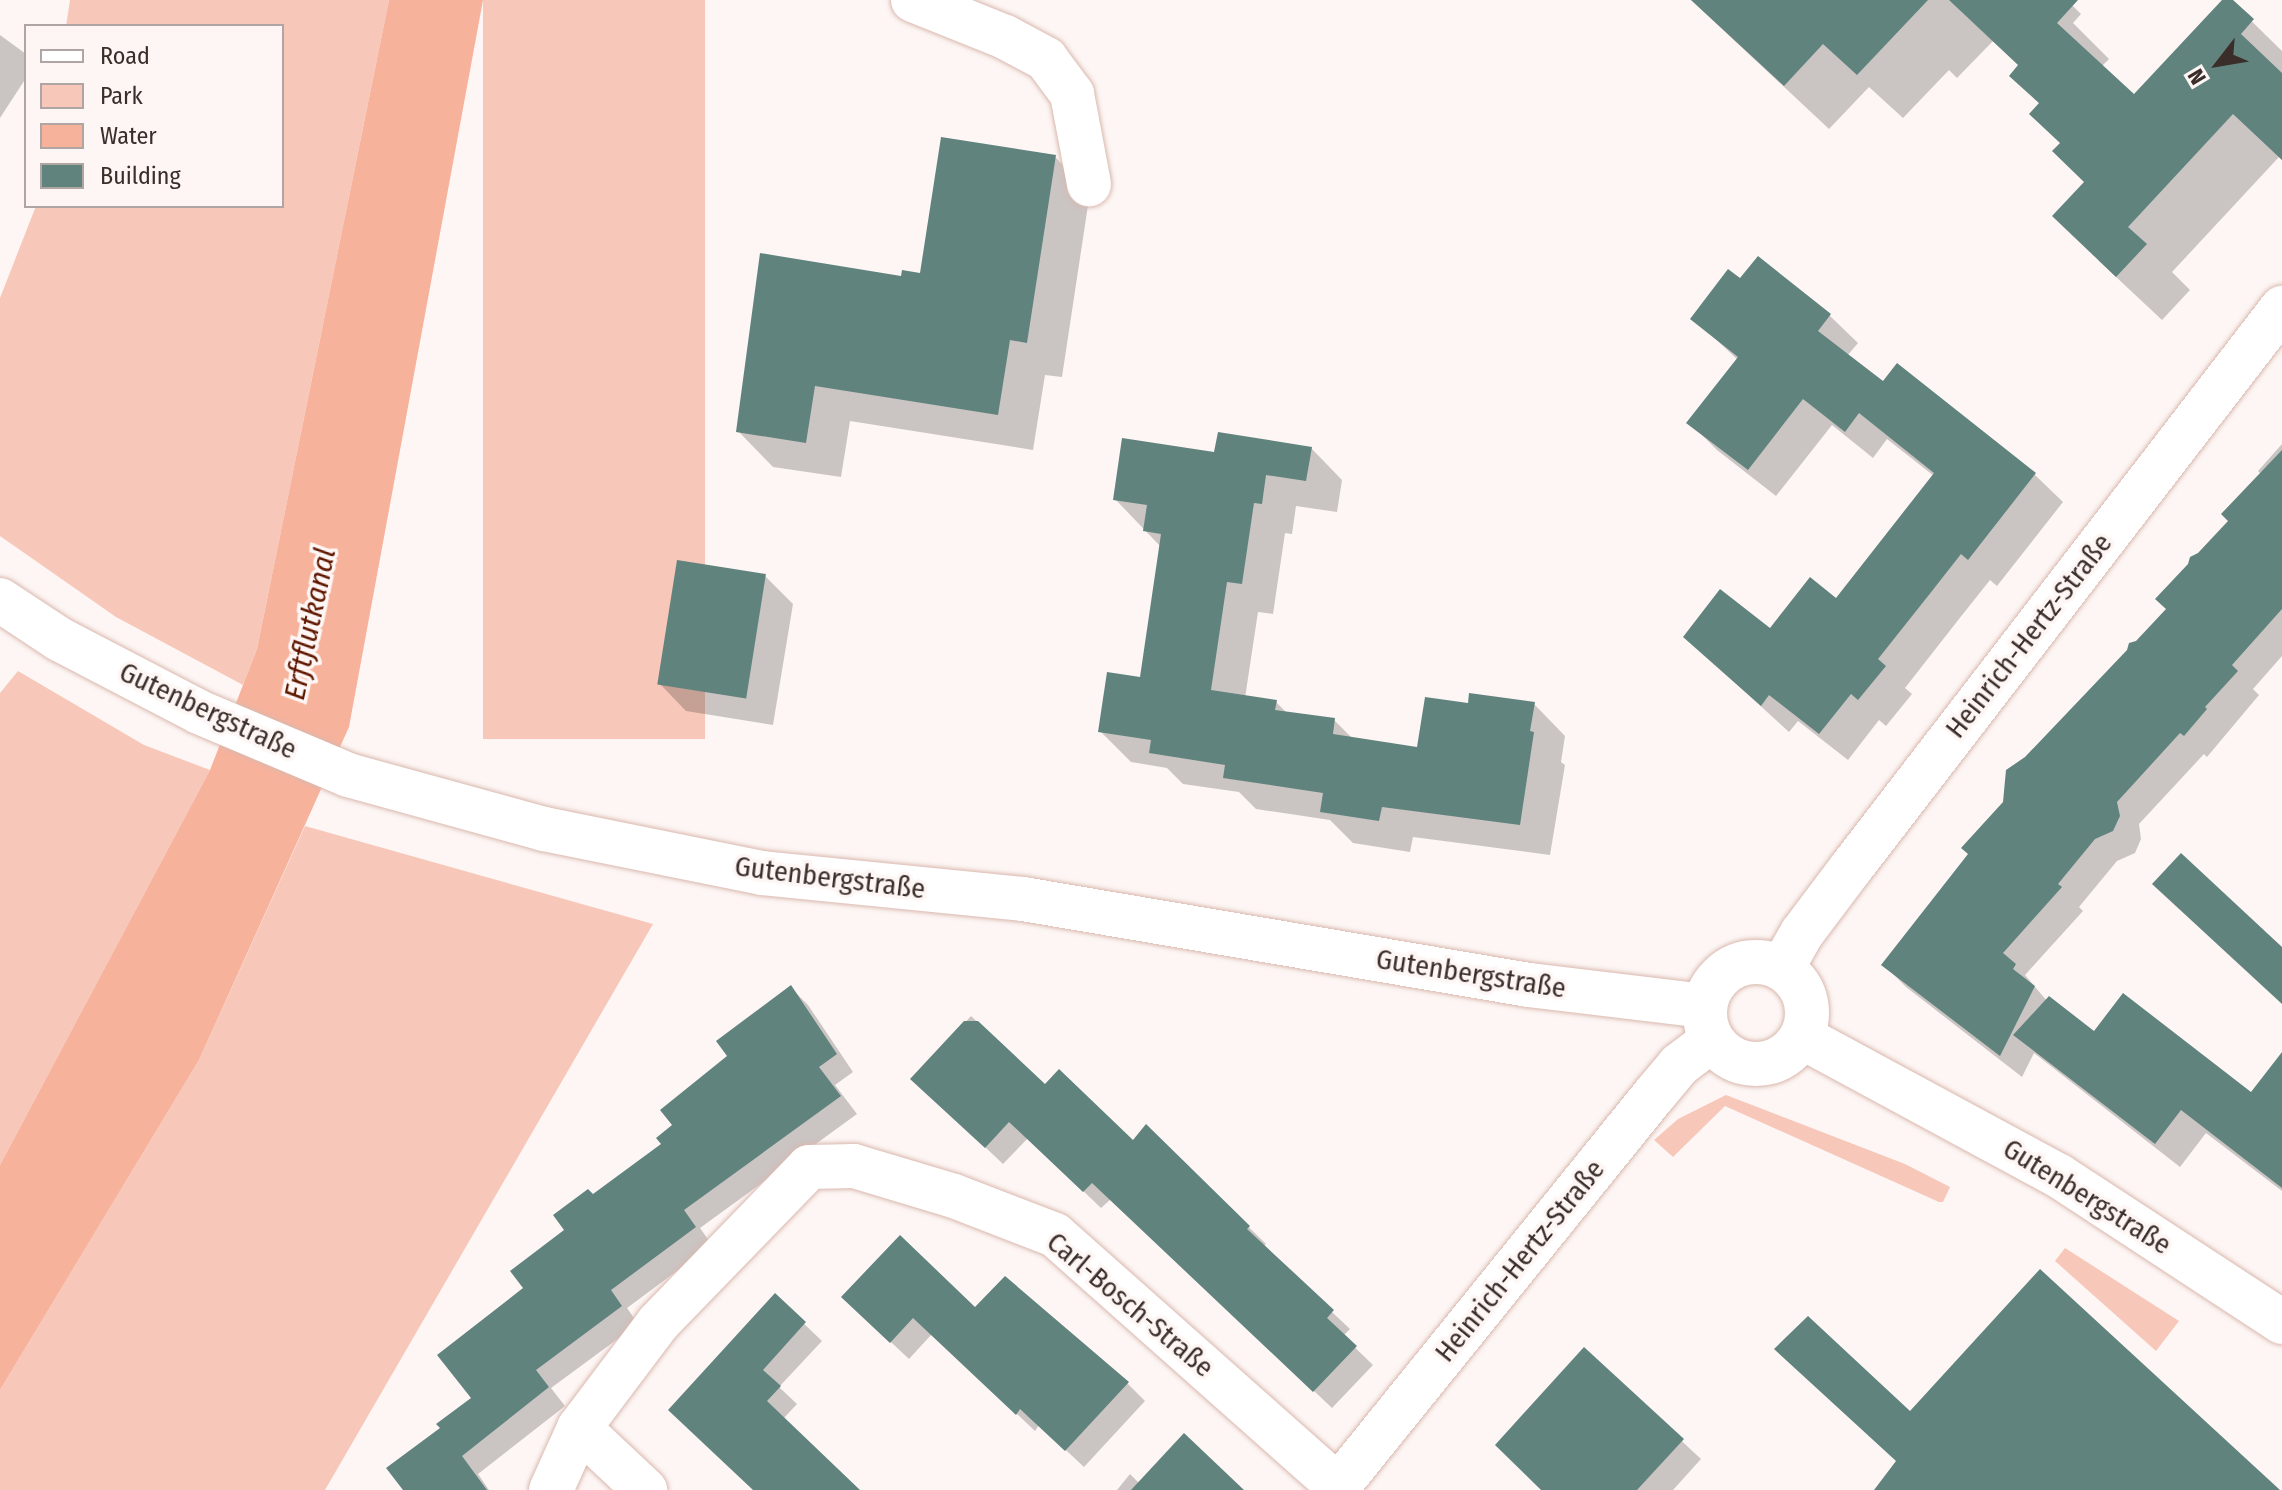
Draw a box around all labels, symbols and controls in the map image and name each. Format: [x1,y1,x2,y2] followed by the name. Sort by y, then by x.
[24,24,284,208] legend
[2178,24,2258,104] north arrow
[100,42,150,70] text: Road
[2182,64,2212,89] text: N
[100,82,143,110] text: Park
[100,122,157,150] text: Water
[100,162,181,190] text: Building
[1939,527,2119,745] street label: Heinrich-Hertz-Straße
[276,545,344,703] water label: Erftflutkanal
[114,655,302,767] street label: Gutenbergstraße
[733,850,927,906] street label: Gutenbergstraße
[1374,942,1568,1006] street label: Gutenbergstraße
[1997,1132,2177,1262] street label: Gutenbergstraße
[1428,1153,1612,1369] street label: Heinrich-Hertz-Straße
[1040,1226,1220,1384] street label: Carl-Bosch-Straße

